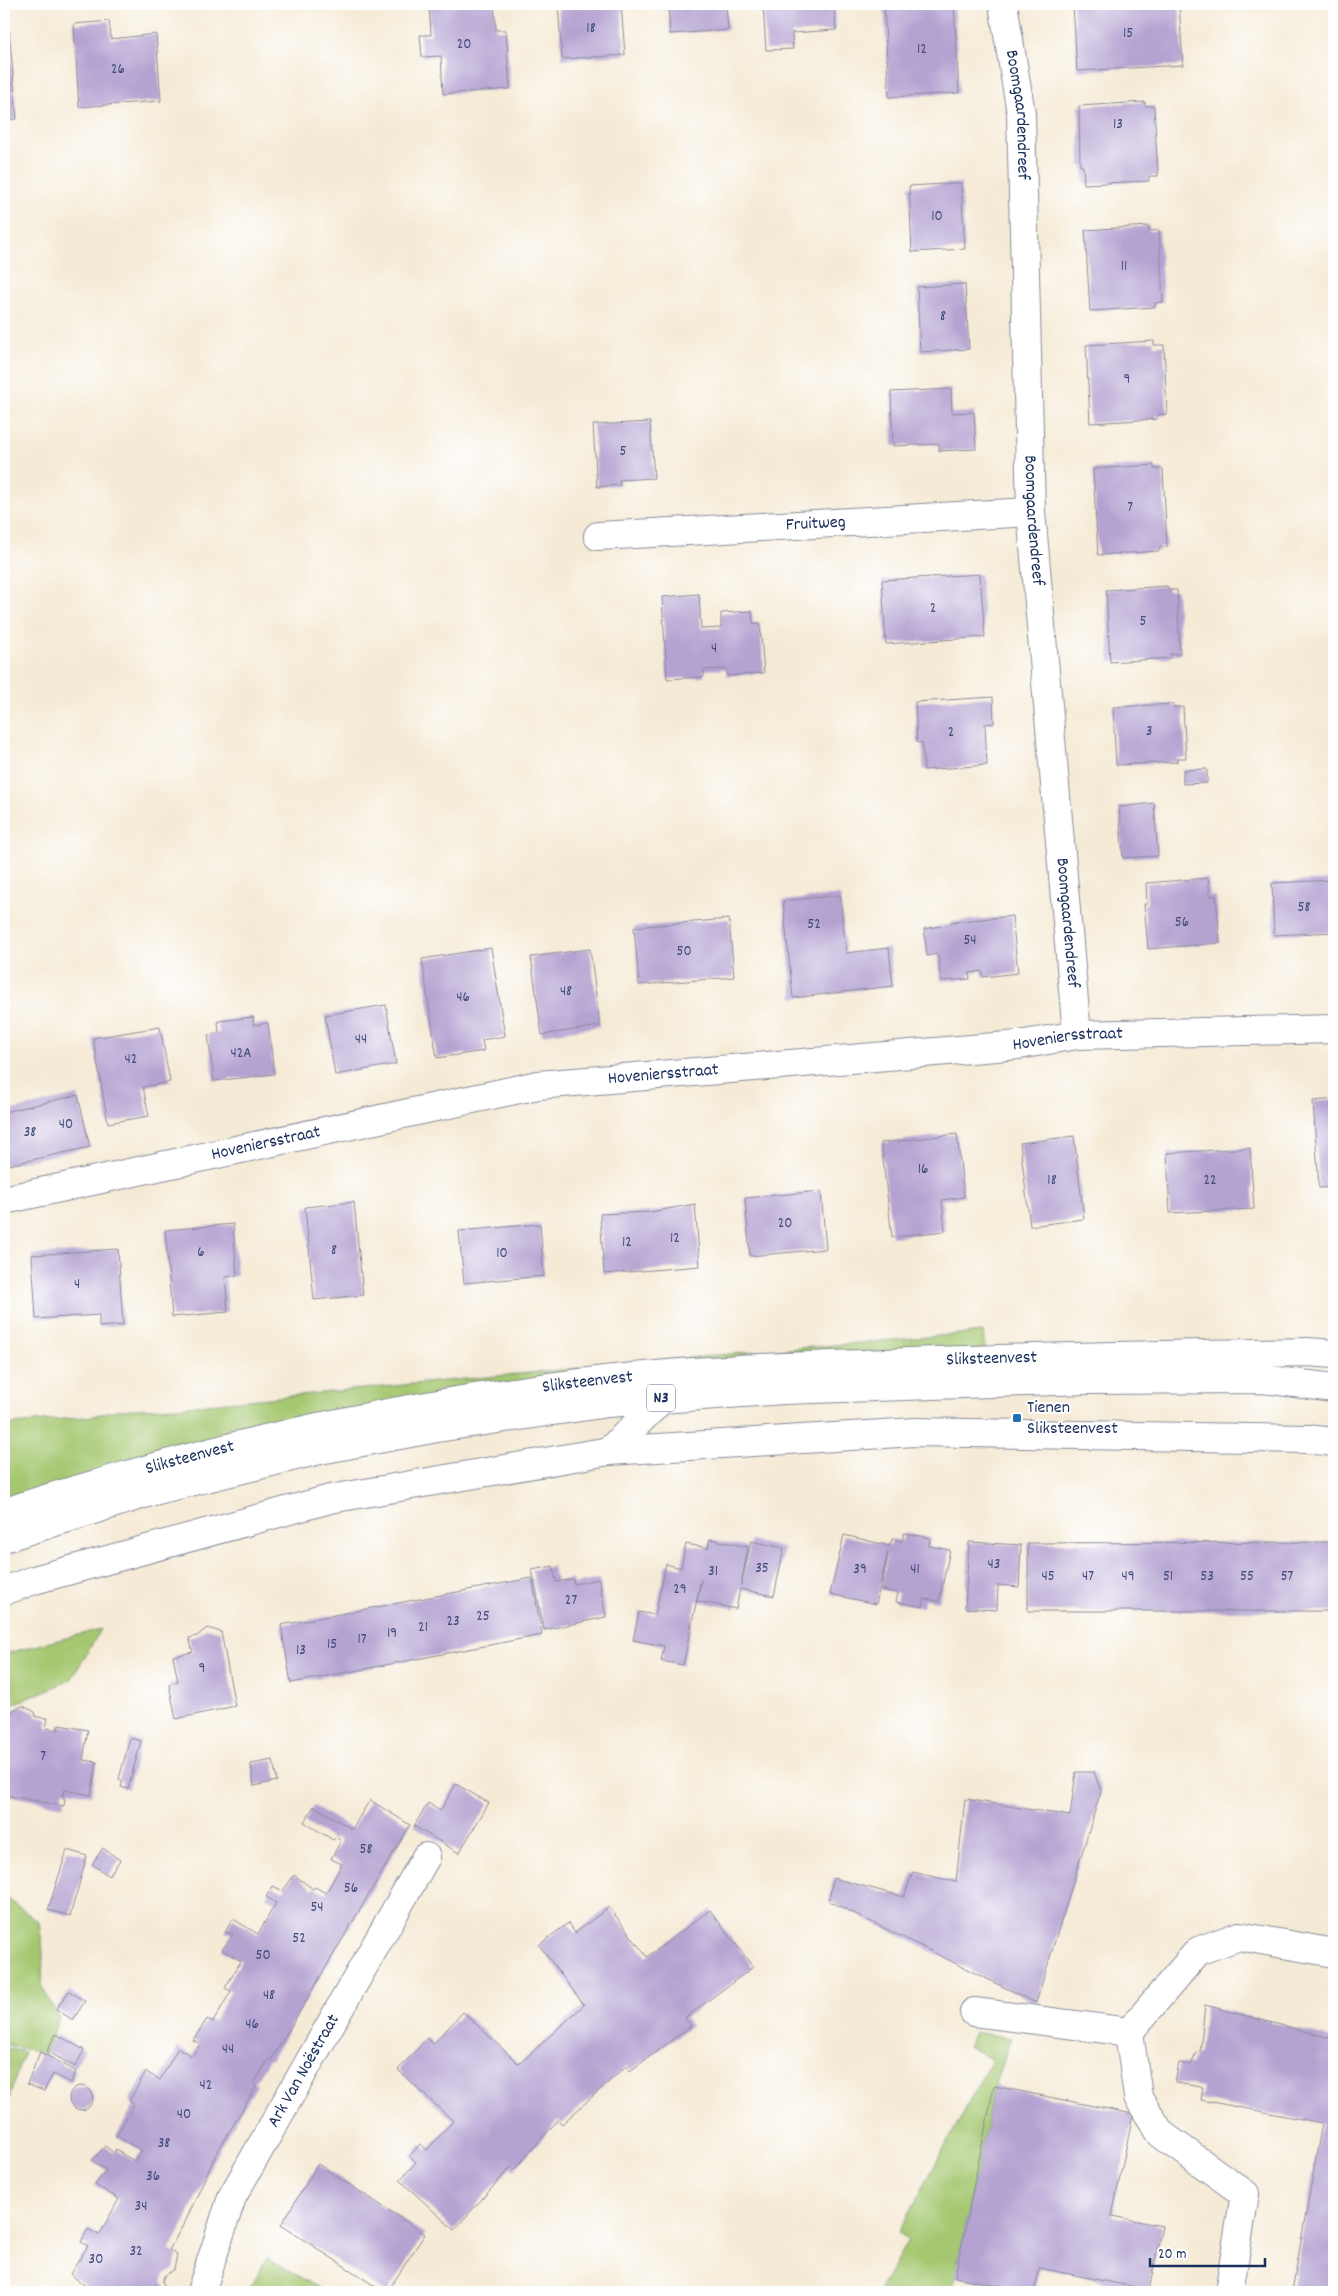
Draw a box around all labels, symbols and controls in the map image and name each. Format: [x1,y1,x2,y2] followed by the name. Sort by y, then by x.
[586,18,596,40] house number: 18
[1123,23,1133,45] house number: 15
[457,34,471,56] house number: 20
[917,39,927,61] house number: 12
[998,48,1035,181] street label: Boomgaardendreef
[111,59,125,81] house number: 26
[1113,114,1123,136] house number: 13
[931,206,943,228] house number: 10
[1121,256,1127,278] house number: 11
[940,306,946,328] house number: 8
[1124,369,1130,391] house number: 9
[620,441,627,463] house number: 5
[1017,455,1050,587] street label: Boomgaardendreef
[1127,497,1133,519] house number: 7
[785,510,846,538] street label: Fruitweg
[930,598,936,620] house number: 2
[1140,611,1147,633] house number: 5
[711,638,717,660] house number: 4
[1146,721,1152,743] house number: 3
[948,722,954,744] house number: 2
[1049,857,1085,990] street label: Boomgaardendreef
[1298,897,1310,919] house number: 58
[1175,912,1189,934] house number: 56
[807,914,821,936] house number: 52
[963,930,977,952] house number: 54
[676,941,692,963] house number: 50
[560,981,572,1003] house number: 48
[456,987,470,1009] house number: 46
[1012,1021,1123,1058] street label: Hoveniersstraat
[355,1029,367,1051] house number: 44
[231,1043,251,1065] house number: 42A
[125,1049,137,1071] house number: 42
[607,1057,720,1092] street label: Hoveniersstraat
[59,1114,73,1136] house number: 40
[209,1120,323,1167] street label: Hoveniersstraat
[24,1122,36,1144] house number: 38
[918,1159,928,1181] house number: 16
[1047,1170,1057,1192] house number: 18
[1203,1170,1217,1192] house number: 22
[778,1213,792,1235] house number: 20
[670,1228,680,1250] house number: 12
[622,1232,632,1254] house number: 12
[331,1240,337,1262] house number: 8
[197,1242,205,1264] house number: 6
[496,1243,508,1265] house number: 10
[74,1274,80,1296] house number: 4
[946,1345,1038,1373] street label: Sliksteenvest
[541,1365,634,1400] street label: Sliksteenvest
[647,1385,675,1412] road number: N3
[1027,1396,1118,1442] place label: Tienen Sliksteenvest
[1011,1412,1023,1424] marker: Tienen Sliksteenvest
[143,1434,237,1482] street label: Sliksteenvest
[988,1554,1000,1576] house number: 43
[755,1558,769,1580] house number: 35
[853,1559,867,1581] house number: 39
[910,1559,920,1581] house number: 41
[708,1561,718,1583] house number: 31
[1041,1566,1055,1588] house number: 45
[1082,1566,1094,1588] house number: 47
[1121,1566,1135,1588] house number: 49
[1163,1566,1173,1588] house number: 51
[1200,1566,1214,1588] house number: 53
[1240,1566,1254,1588] house number: 55
[1281,1566,1294,1588] house number: 57
[673,1579,687,1601] house number: 29
[565,1590,577,1612] house number: 27
[476,1606,490,1628] house number: 25
[446,1611,460,1633] house number: 23
[418,1617,428,1639] house number: 21
[387,1623,397,1645] house number: 19
[357,1629,367,1651] house number: 17
[327,1634,337,1656] house number: 15
[296,1640,306,1662] house number: 13
[199,1658,205,1680] house number: 9
[40,1746,46,1768] house number: 7
[360,1839,372,1861] house number: 58
[344,1878,358,1900] house number: 56
[310,1897,324,1919] house number: 54
[292,1928,306,1950] house number: 52
[255,1945,271,1967] house number: 50
[263,1985,275,2007] house number: 48
[262,2009,346,2132] street label: Ark Van Noëstraat
[245,2014,259,2036] house number: 46
[222,2039,234,2061] house number: 44
[200,2075,212,2097] house number: 42
[177,2104,191,2126] house number: 40
[158,2133,170,2155] house number: 38
[146,2166,160,2188] house number: 36
[135,2196,147,2218] house number: 34
[1150,2236,1266,2268] scale bar
[129,2241,143,2263] house number: 32
[1158,2244,1186,2266] text: 20 m
[89,2249,103,2271] house number: 30

